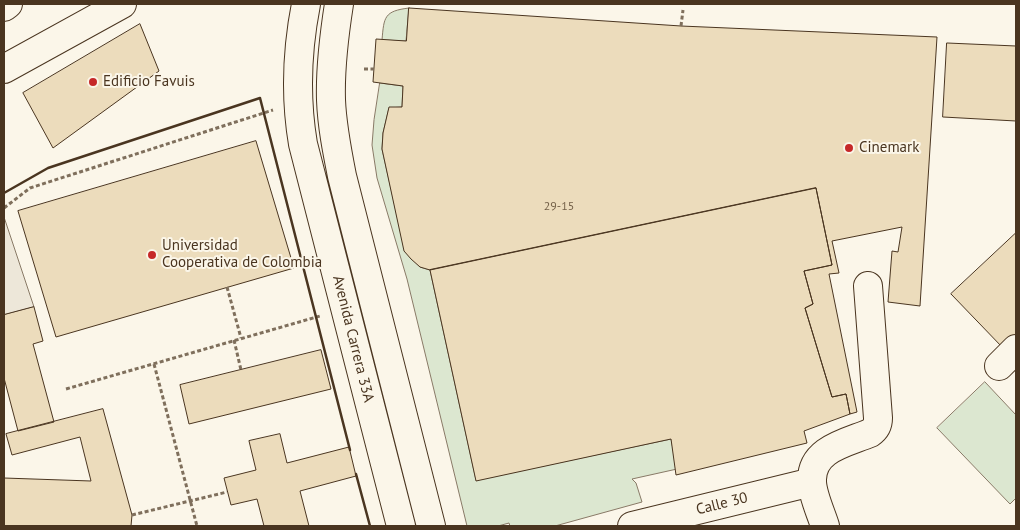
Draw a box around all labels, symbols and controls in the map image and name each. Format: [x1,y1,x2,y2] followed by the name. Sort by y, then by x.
[103,73,195,91] place label: Edificio Favuis
[87,76,99,88] marker: Edificio Favuis
[859,139,919,157] place label: Cinemark
[843,142,855,154] marker: Cinemark
[544,200,574,214] house number: 29-15
[162,237,322,272] place label: Universidad Cooperativa de Colombia
[146,249,158,261] marker: Universidad Cooperativa de Colombia
[329,274,377,404] street label: Avenida Carrera 33A
[694,489,750,519] street label: Calle 30

